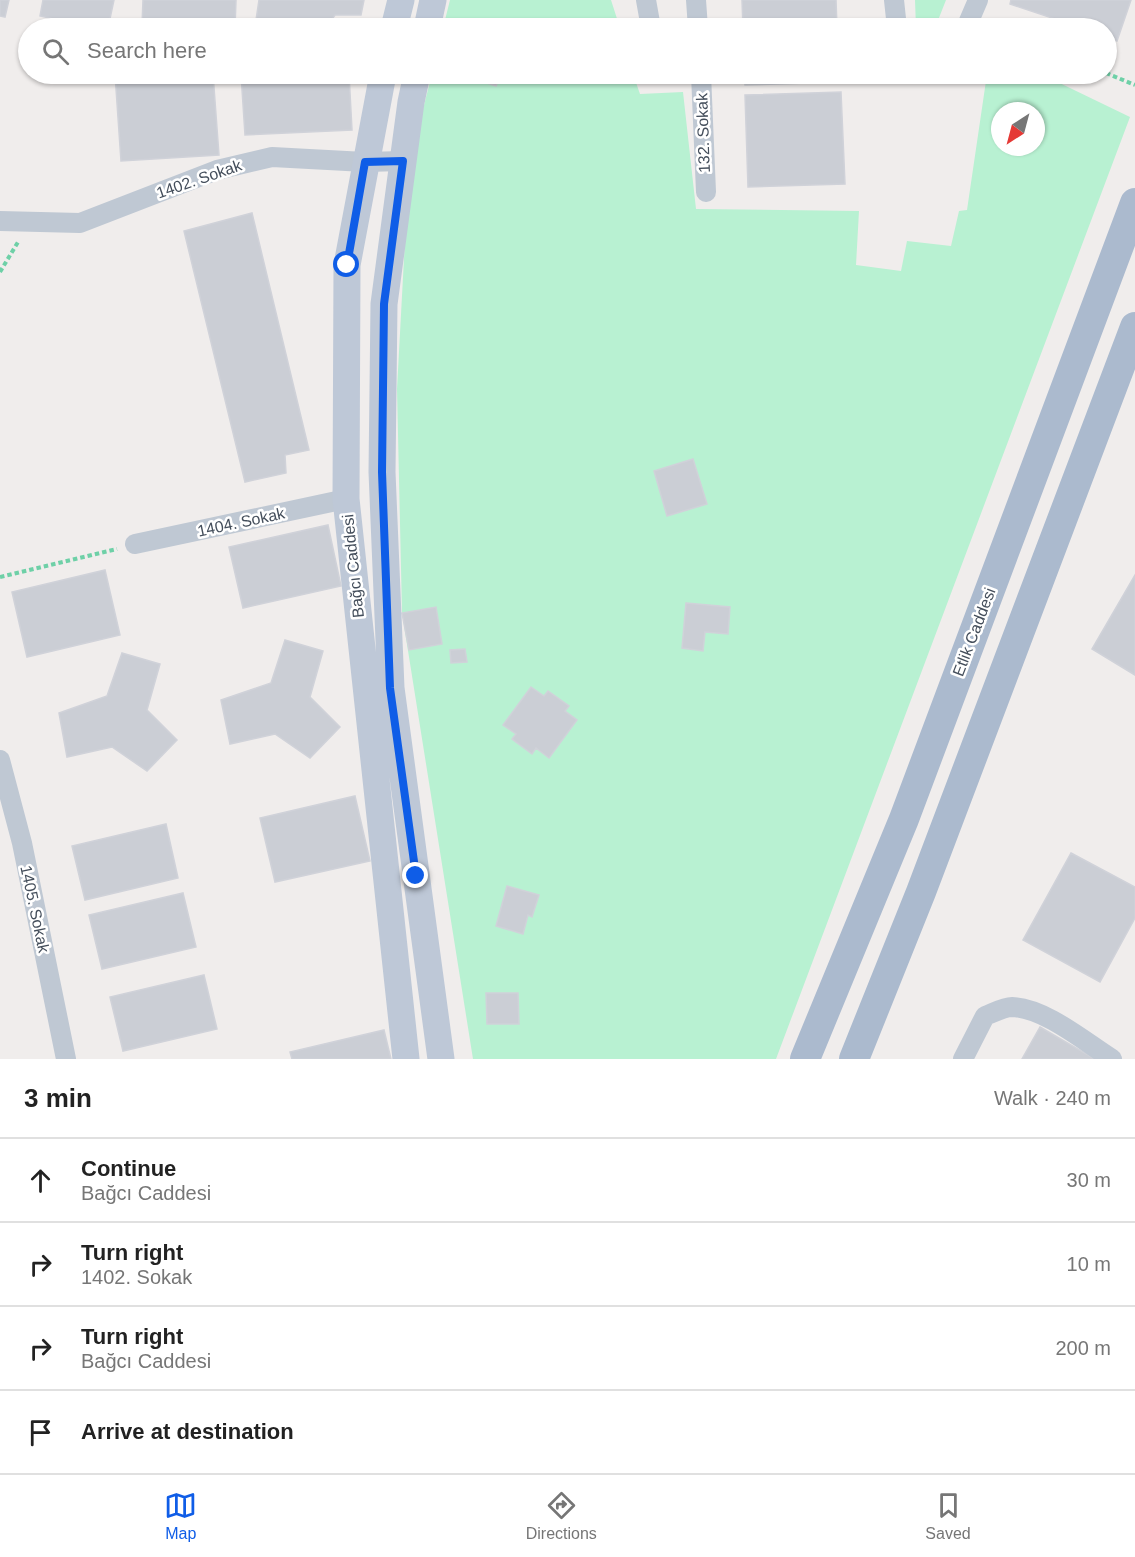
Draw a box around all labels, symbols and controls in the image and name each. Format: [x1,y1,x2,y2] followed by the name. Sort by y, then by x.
[18,18,1117,84] search box
[39,35,72,68] icon: search
[87,38,207,63] text: Search here
[693,92,713,173] street label: 132. Sokak
[991,102,1045,156] north arrow
[154,156,245,202] street label: 1402. Sokak
[333,251,359,277] route start
[196,504,287,540] street label: 1404. Sokak
[339,513,367,619] street label: Bağcı Caddesi
[949,585,999,679] street label: Etlik Caddesi
[402,862,428,888] route end
[17,864,53,955] street label: 1405. Sokak
[24,1083,92,1113] text: 3 min
[994,1087,1111,1109] text: Walk · 240 m
[81,1156,176,1181] text: Continue
[24,1164,57,1197] icon: ahead
[1067,1169,1111,1191] text: 30 m
[81,1182,211,1204] text: Bağcı Caddesi
[81,1240,183,1265] text: Turn right
[24,1248,57,1281] icon: right
[1067,1253,1111,1275] text: 10 m
[81,1266,192,1288] text: 1402. Sokak
[81,1324,183,1349] text: Turn right
[24,1332,57,1365] icon: right
[1055,1337,1111,1359] text: 200 m
[81,1350,211,1372] text: Bağcı Caddesi
[24,1416,57,1449] icon: arrive
[81,1419,294,1444] text: Arrive at destination
[164,1489,197,1543] tab: Map
[526,1489,597,1543] tab: Directions
[925,1489,971,1543] tab: Saved

